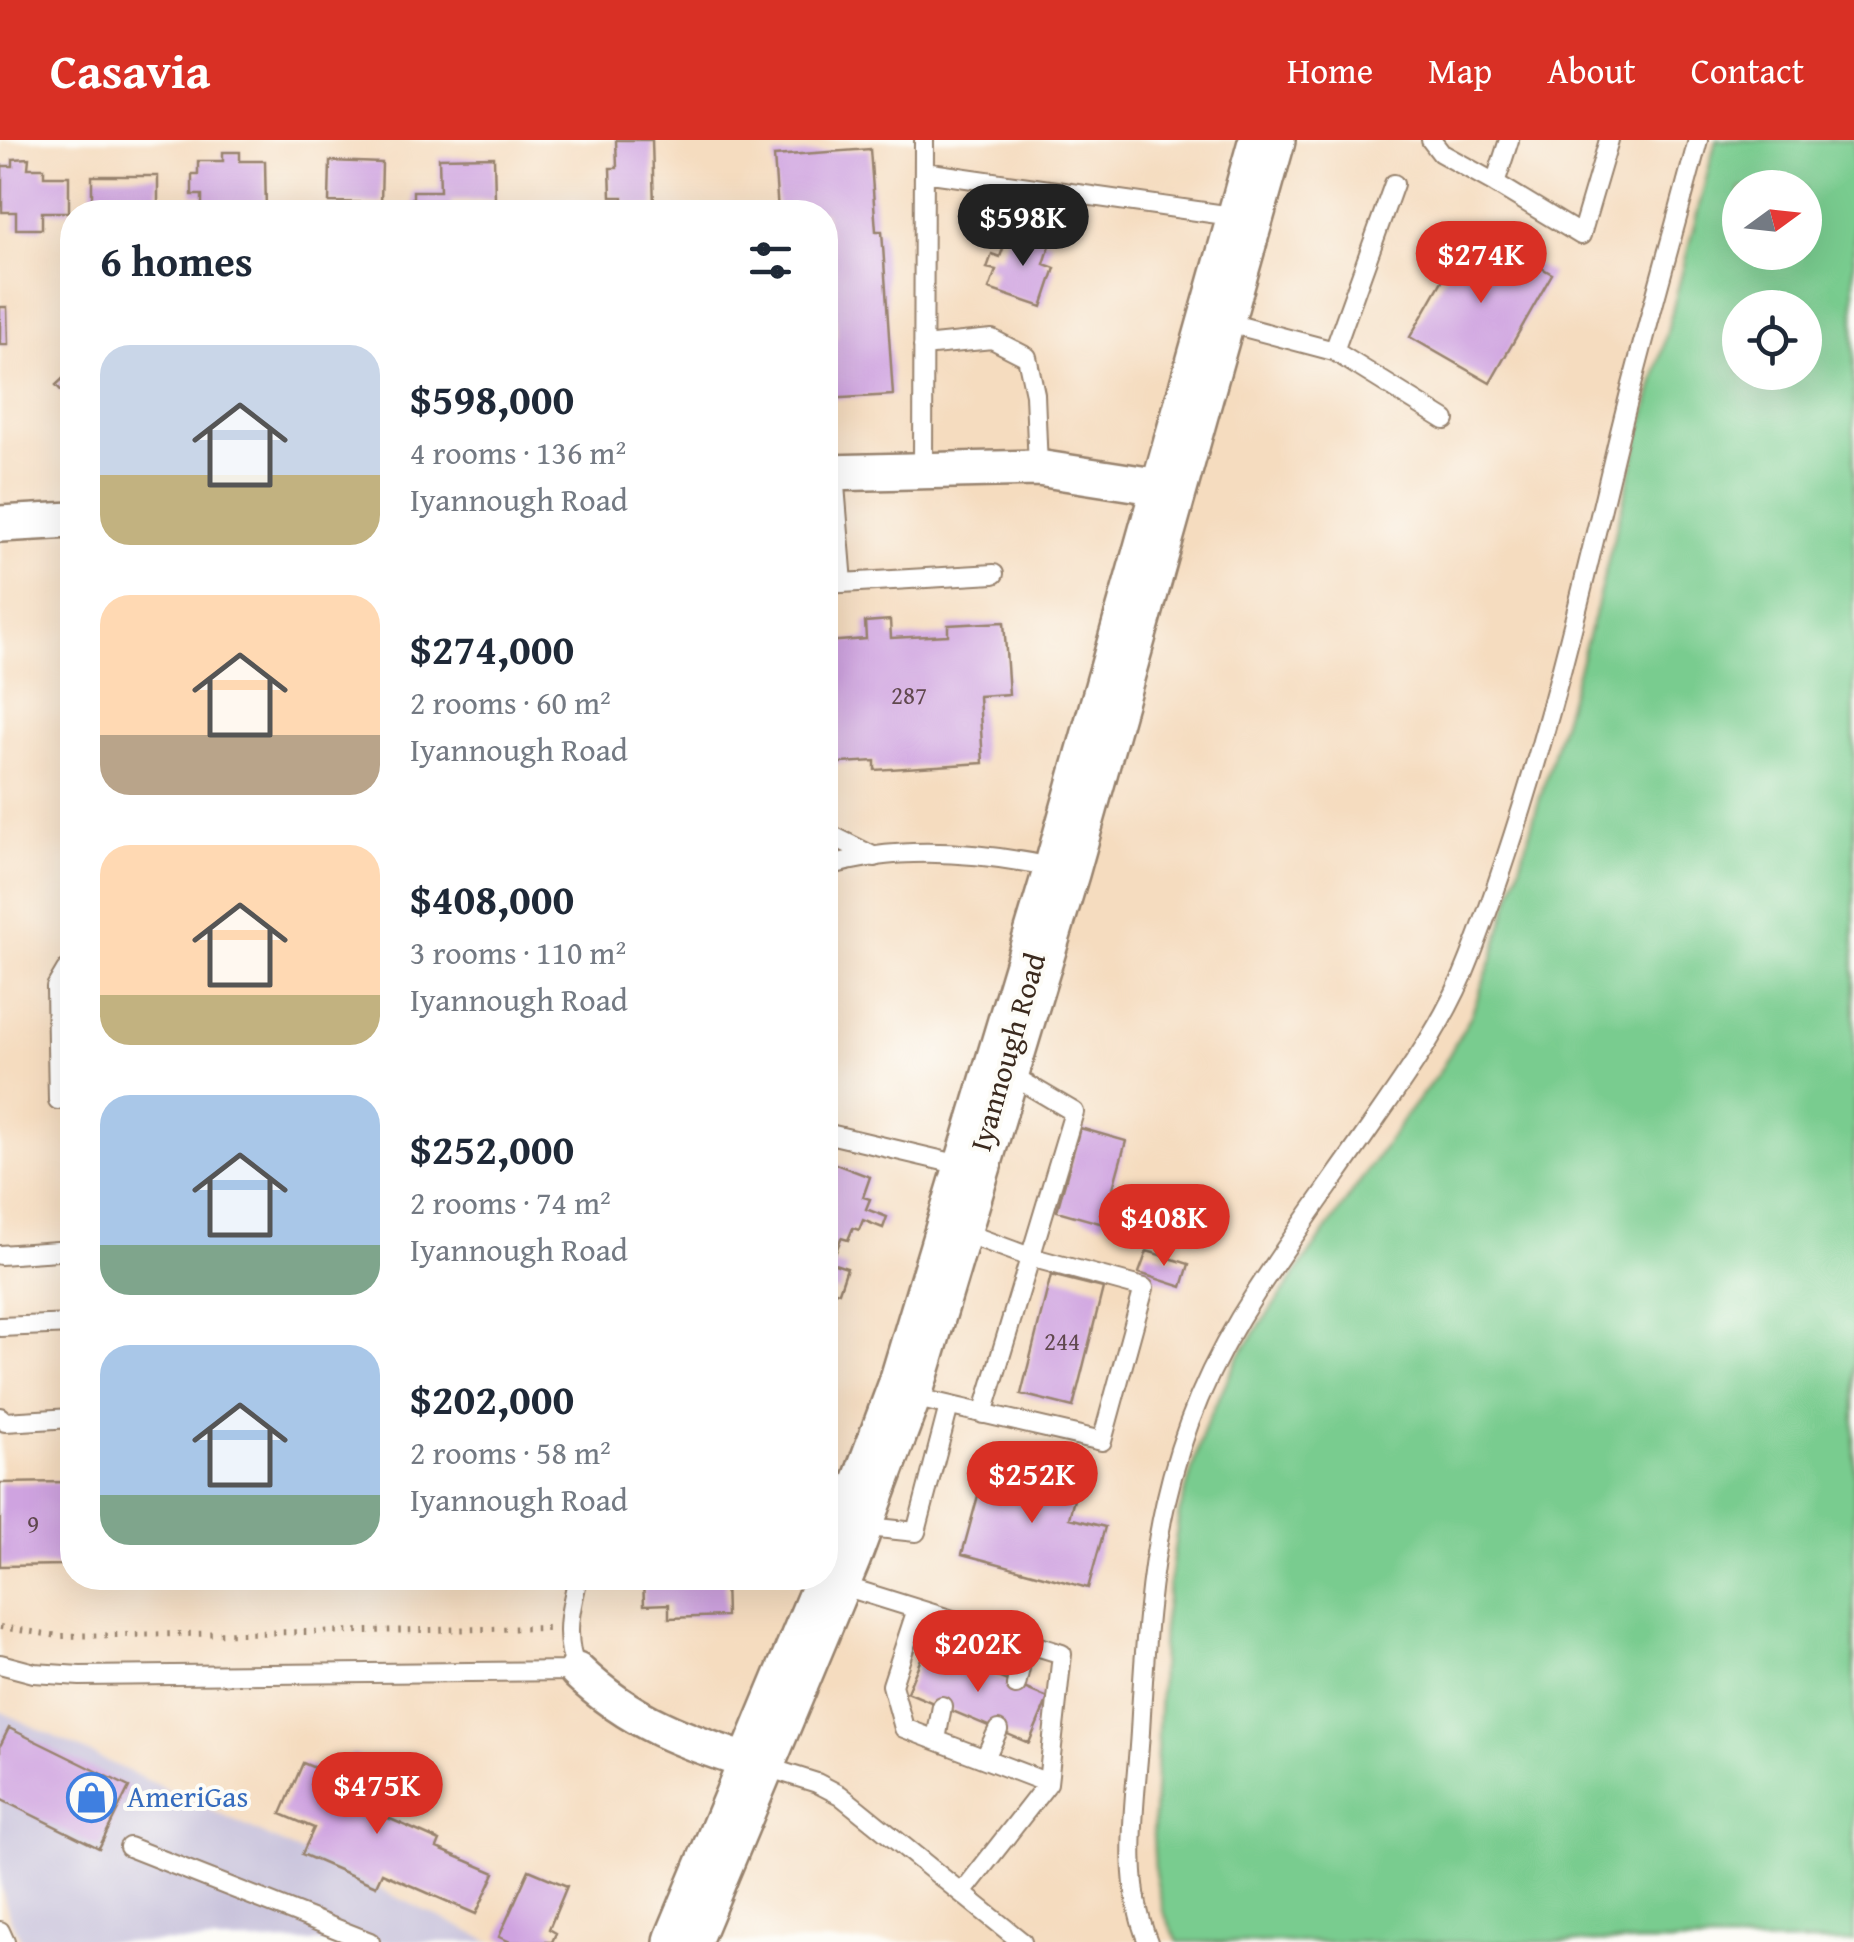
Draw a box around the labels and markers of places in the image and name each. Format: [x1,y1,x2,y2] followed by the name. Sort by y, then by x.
[953,184,1093,269] pin: $598K
[1411,221,1551,306] pin: $274K
[1094,1184,1234,1269] pin: $408K
[962,1441,1102,1526] pin: $252K
[908,1610,1048,1695] pin: $202K
[307,1752,447,1837] pin: $475K
[66,1771,118,1823] shop icon: AmeriGas
[127,1774,248,1818] place label: AmeriGas

